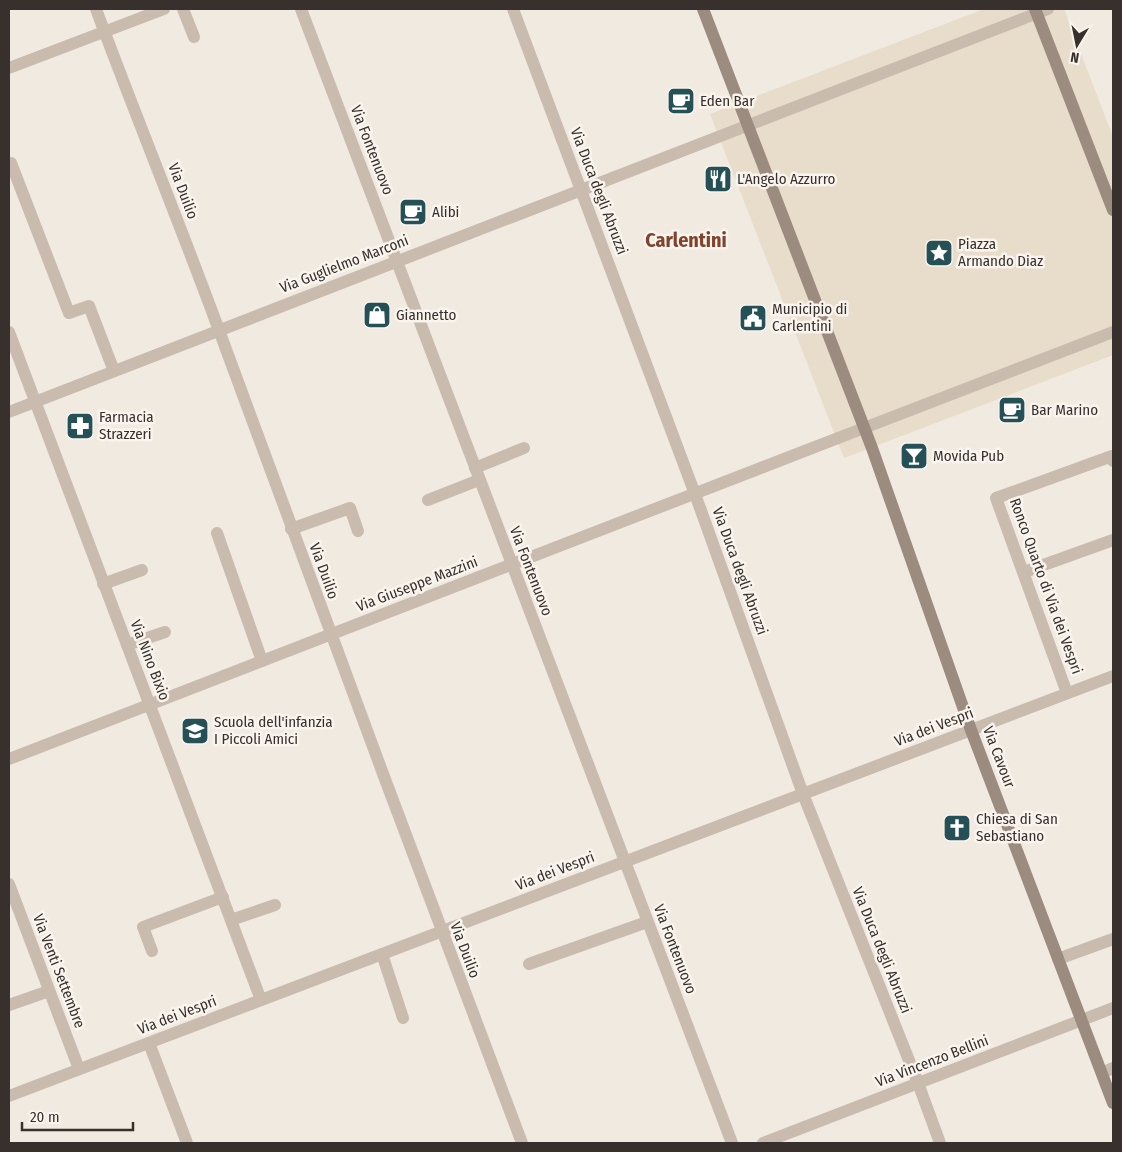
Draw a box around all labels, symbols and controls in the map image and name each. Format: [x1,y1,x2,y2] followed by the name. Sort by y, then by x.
[1052,20,1102,70] north arrow
[1069,48,1080,66] text: N
[666,86,696,116] cafe icon: Eden Bar
[700,92,755,110] place label: Eden Bar
[347,103,397,197] street label: Via Fontenuovo
[567,125,631,257] street label: Via Duca degli Abruzzi
[164,161,202,222] street label: Via Duilio
[703,164,733,194] restaurant icon: L'Angelo Azzurro
[737,170,836,188] place label: L'Angelo Azzurro
[398,197,428,227] cafe icon: Alibi
[432,203,459,221] place label: Alibi
[645,228,727,252] district label: Carlentini
[277,231,411,297] street label: Via Guglielmo Marconi
[958,235,1043,270] place label: Piazza Armando Diaz
[924,238,954,268] place icon: Piazza Armando Diaz
[362,300,392,330] shop icon: Giannetto
[772,300,847,335] place label: Municipio di Carlentini
[738,303,768,333] public building icon: Municipio di Carlentini
[396,306,457,324] place label: Giannetto
[997,395,1027,425] cafe icon: Bar Marino
[1031,401,1098,419] place label: Bar Marino
[99,408,154,443] place label: Farmacia Strazzeri
[65,411,95,441] pharmacy icon: Farmacia Strazzeri
[899,441,929,471] bar icon: Movida Pub
[933,447,1004,465] place label: Movida Pub
[1006,496,1086,676] street label: Ronco Quarto di Via dei Vespri
[709,505,771,637] street label: Via Duca degli Abruzzi
[506,524,556,618] street label: Via Fontenuovo
[306,541,342,602] street label: Via Duilio
[354,553,480,615] street label: Via Giuseppe Mazzini
[126,617,174,703] street label: Via Nino Bixio
[892,704,976,750] street label: Via dei Vespri
[214,713,333,748] place label: Scuola dell'infanzia I Piccoli Amici
[180,716,210,746] school or university icon: Scuola dell'infanzia I Piccoli Amici
[979,724,1019,791] street label: Via Cavour
[976,810,1058,845] place label: Chiesa di San Sebastiano
[942,813,972,843] church icon: Chiesa di San Sebastiano
[513,848,597,894] street label: Via dei Vespri
[848,884,916,1016] street label: Via Duca degli Abruzzi
[650,902,700,996] street label: Via Fontenuovo
[29,911,89,1031] street label: Via Venti Settembre
[446,920,484,981] street label: Via Duilio
[135,992,219,1038] street label: Via dei Vespri
[873,1031,991,1091] street label: Via Vincenzo Bellini
[22,1100,134,1132] scale bar
[30,1108,60,1126] text: 20 m

